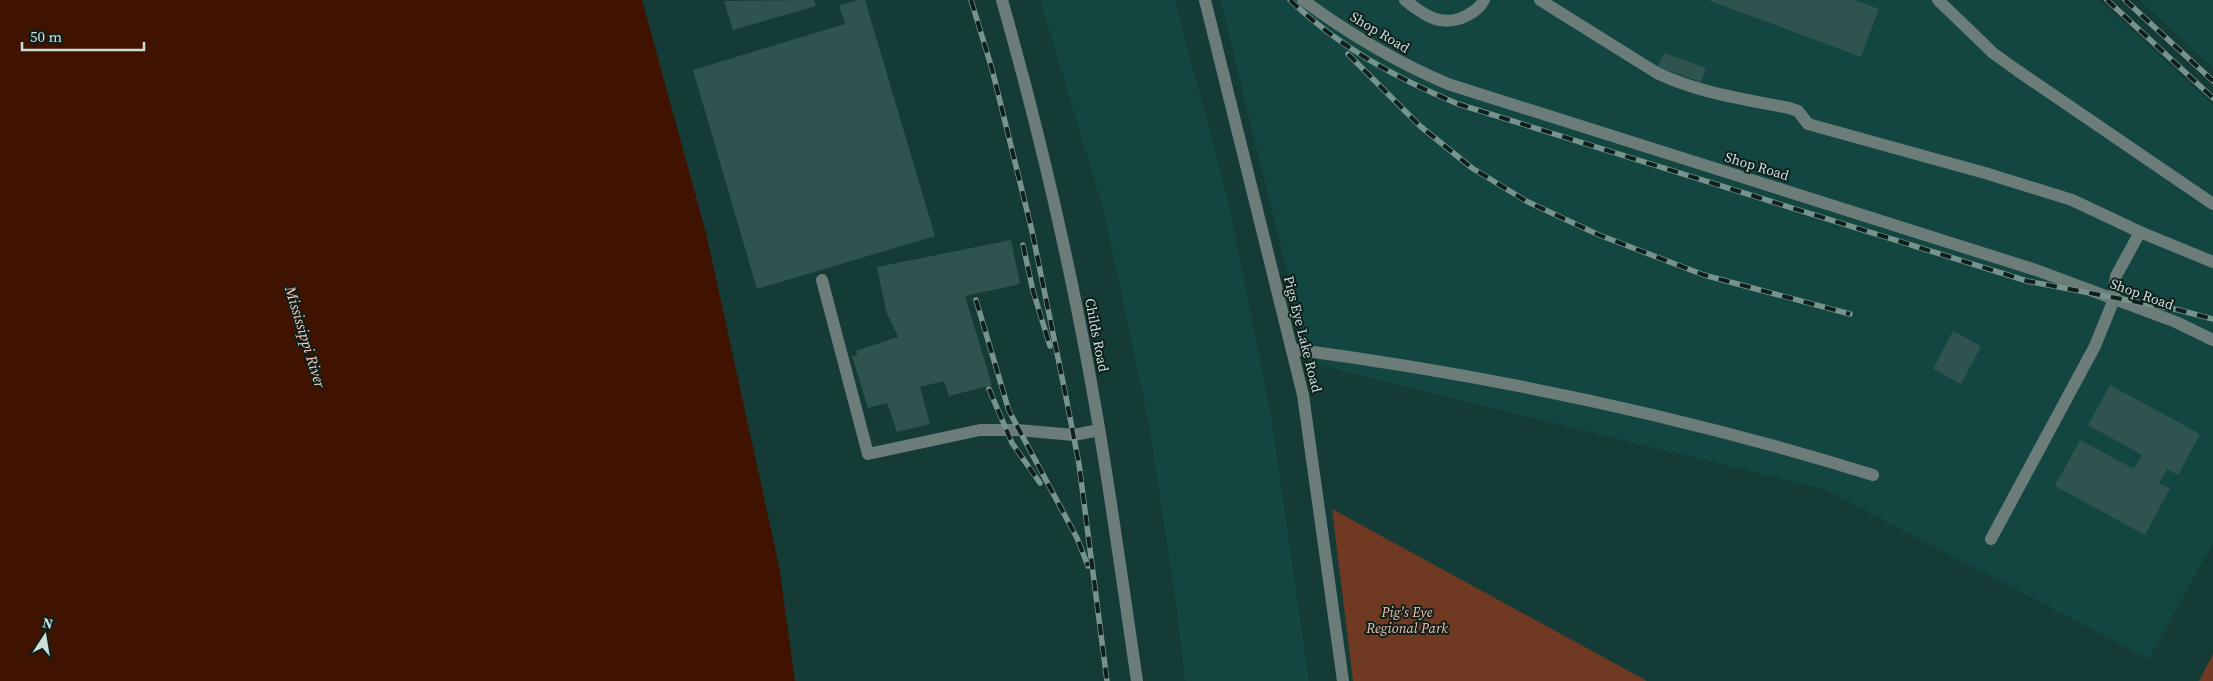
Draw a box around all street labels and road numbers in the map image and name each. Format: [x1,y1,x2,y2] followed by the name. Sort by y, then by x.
[1347,6,1414,58] street label: Shop Road
[1722,147,1792,185] street label: Shop Road
[2108,273,2177,315] street label: Shop Road
[1279,274,1327,394] street label: Pigs Eye Lake Road
[1080,296,1114,374] street label: Childs Road

